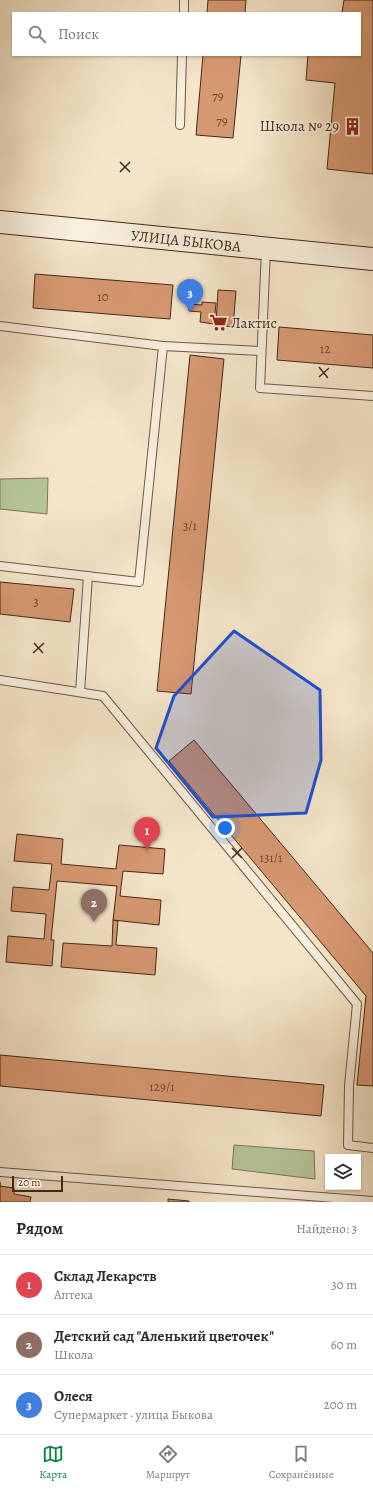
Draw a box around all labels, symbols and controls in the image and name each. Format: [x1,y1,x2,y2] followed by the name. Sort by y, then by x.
[12,12,361,56] search box
[26,23,48,45] icon: search
[58,24,99,44] text: Поиск
[212,87,224,104] house number: 79
[216,112,228,129] house number: 79
[260,116,339,136] place label: Школа № 29
[342,116,362,136] building icon: Школа № 29
[130,225,242,257] street label: УЛИЦА БЫКОВА
[177,279,203,312] pin: 3
[97,288,109,305] house number: 10
[208,313,228,333] supermarket icon: Лактис
[231,313,277,333] place label: Лактис
[320,340,330,357] house number: 12
[183,517,198,534] house number: 3/1
[33,593,39,610] house number: 3
[134,817,160,850] pin: 1
[215,818,235,838] your location
[259,849,283,866] house number: 131/1
[81,889,107,922] pin: 2
[149,1078,175,1095] house number: 129/1
[325,1154,361,1190] map controls
[325,1154,361,1190] button: layers
[12,1174,63,1193] scale bar
[18,1175,40,1190] text: 20 m
[16,1217,63,1240] text: Рядом
[296,1220,357,1237] text: Найдено: 3
[54,1266,157,1286] text: Склад Лекарств
[27,1276,31,1293] text: 1
[331,1276,357,1293] text: 30 m
[54,1286,93,1303] text: Аптека
[54,1326,274,1346] text: Детский сад "Аленький цветочек"
[26,1336,32,1353] text: 2
[331,1336,357,1353] text: 60 m
[54,1346,93,1363] text: Школа
[54,1386,93,1406] text: Олеся
[26,1396,32,1413] text: 3
[324,1396,357,1413] text: 200 m
[54,1406,213,1423] text: Супермаркет · улица Быкова
[39,1443,67,1482] tab: Карта
[146,1443,190,1482] tab: Маршрут
[269,1443,334,1482] tab: Сохранённые

